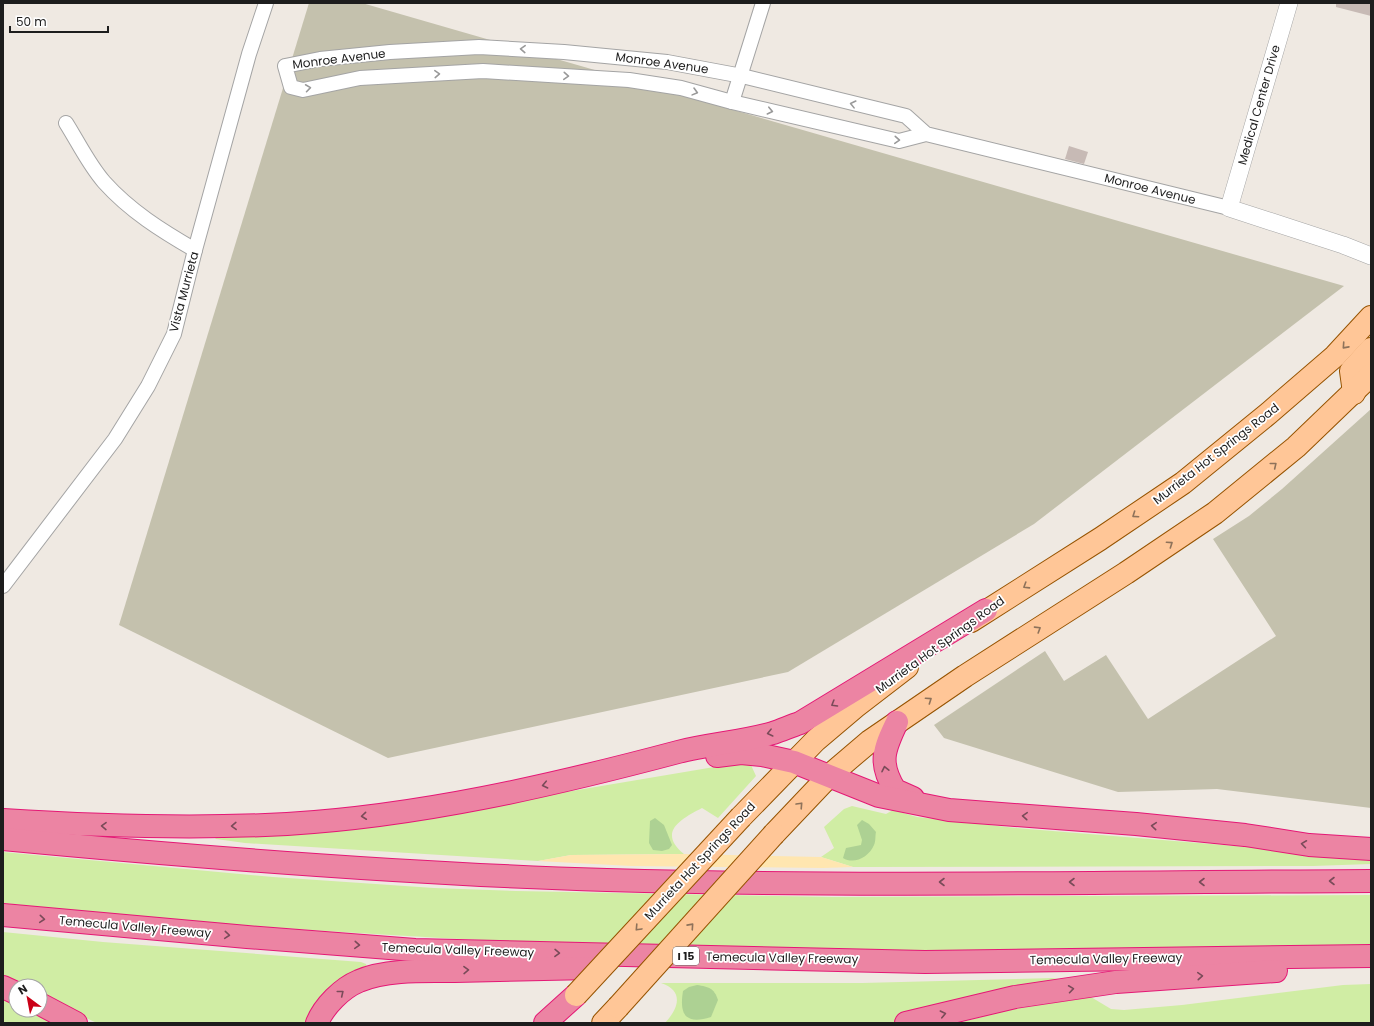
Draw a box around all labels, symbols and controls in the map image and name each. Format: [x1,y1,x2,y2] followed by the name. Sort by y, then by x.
[10,8,108,34] scale bar
[16,13,47,30] text: 50 m
[1233,43,1284,167] street label: Medical Center Drive
[291,44,386,73] street label: Monroe Avenue
[520,45,526,54] one-way arrow
[615,48,710,77] street label: Monroe Avenue
[434,69,440,78] one-way arrow
[563,72,569,81] one-way arrow
[305,84,311,93] one-way arrow
[691,87,698,96] one-way arrow
[850,100,856,108] one-way arrow
[767,106,773,114] one-way arrow
[893,135,900,144] one-way arrow
[1103,169,1198,208] street label: Monroe Avenue
[165,250,202,334] street label: Vista Murrieta
[1342,341,1349,349] one-way arrow
[1149,399,1282,508] street label: Murrieta Hot Springs Road
[1269,463,1276,470] one-way arrow
[1132,510,1139,518] one-way arrow
[1166,542,1173,549] one-way arrow
[1023,581,1030,588] one-way arrow
[872,592,1008,697] street label: Murrieta Hot Springs Road
[1034,627,1041,634] one-way arrow
[925,697,932,705] one-way arrow
[831,699,838,706] one-way arrow
[767,728,774,737] one-way arrow
[882,766,890,772] one-way arrow
[542,780,548,789] one-way arrow
[640,798,759,923] street label: Murrieta Hot Springs Road
[796,802,803,810] one-way arrow
[361,811,367,820] one-way arrow
[1022,811,1028,820] one-way arrow
[1151,821,1157,830] one-way arrow
[101,822,107,830] one-way arrow
[231,822,237,830] one-way arrow
[1301,840,1307,849] one-way arrow
[1329,877,1335,885] one-way arrow
[939,878,945,886] one-way arrow
[1069,878,1075,886] one-way arrow
[1199,878,1205,886] one-way arrow
[58,911,212,942] street label: Temecula Valley Freeway
[39,914,45,923] one-way arrow
[635,923,642,931] one-way arrow
[686,923,694,931] one-way arrow
[224,931,230,940] one-way arrow
[381,938,535,961] street label: Temecula Valley Freeway
[354,941,360,950] one-way arrow
[673,947,699,965] road number: I 15
[706,948,859,967] street label: Temecula Valley Freeway
[554,949,560,957] one-way arrow
[1030,949,1183,968] street label: Temecula Valley Freeway
[463,966,469,975] one-way arrow
[1197,971,1203,980] one-way arrow
[8,978,48,1018] north arrow
[15,981,30,998] text: N
[1068,985,1074,993] one-way arrow
[337,991,344,998] one-way arrow
[940,1010,947,1018] one-way arrow

